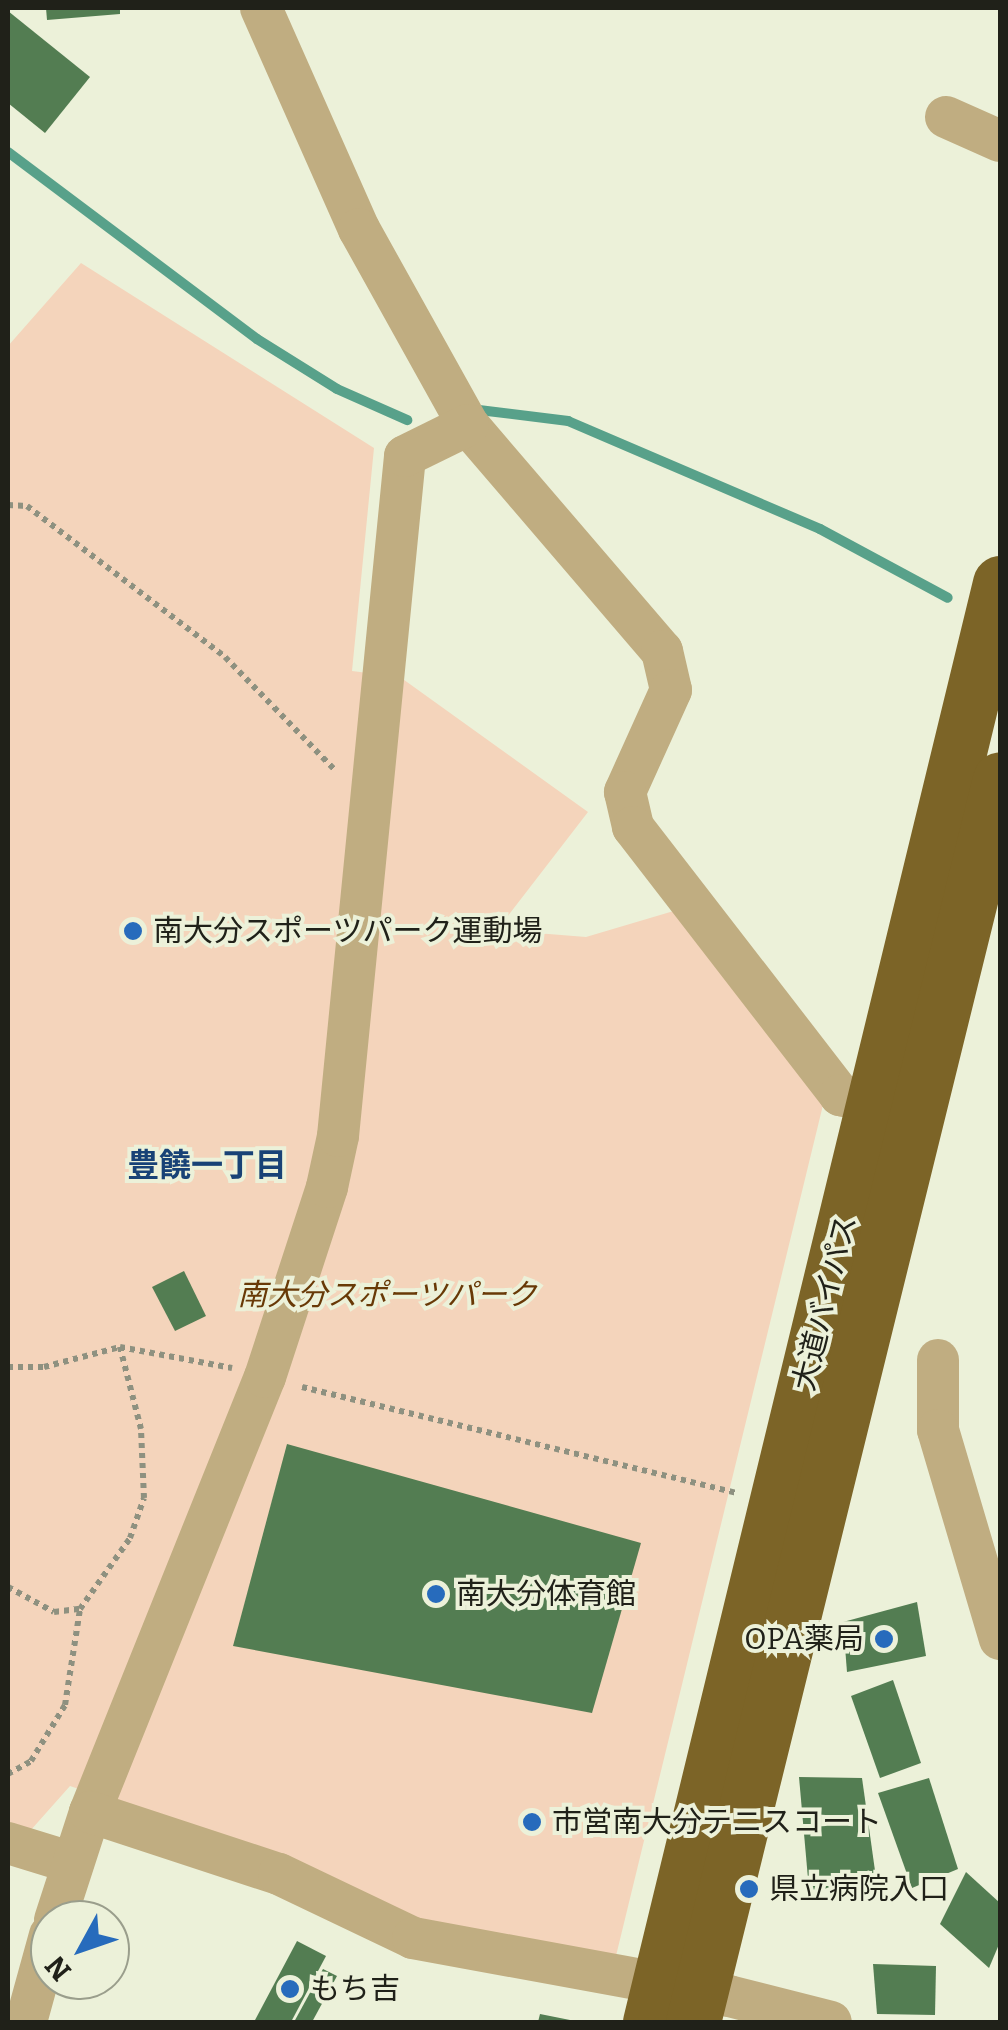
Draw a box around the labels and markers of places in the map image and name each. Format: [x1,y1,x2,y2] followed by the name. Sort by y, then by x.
[153,913,543,949] place label: 南大分スポーツパーク運動場
[122,920,144,942] marker: 南大分スポーツパーク運動場
[456,1576,636,1612] place label: 南大分体育館
[425,1583,447,1605] marker: 南大分体育館
[744,1621,864,1657] place label: OPA薬局
[873,1628,895,1650] marker: OPA薬局
[552,1804,882,1840] place label: 市営南大分テニスコート
[521,1811,543,1833] marker: 市営南大分テニスコート
[769,1871,949,1907] place label: 県立病院入口
[738,1878,760,1900] marker: 県立病院入口
[310,1971,400,2007] place label: もち吉
[279,1978,301,2000] marker: もち吉

